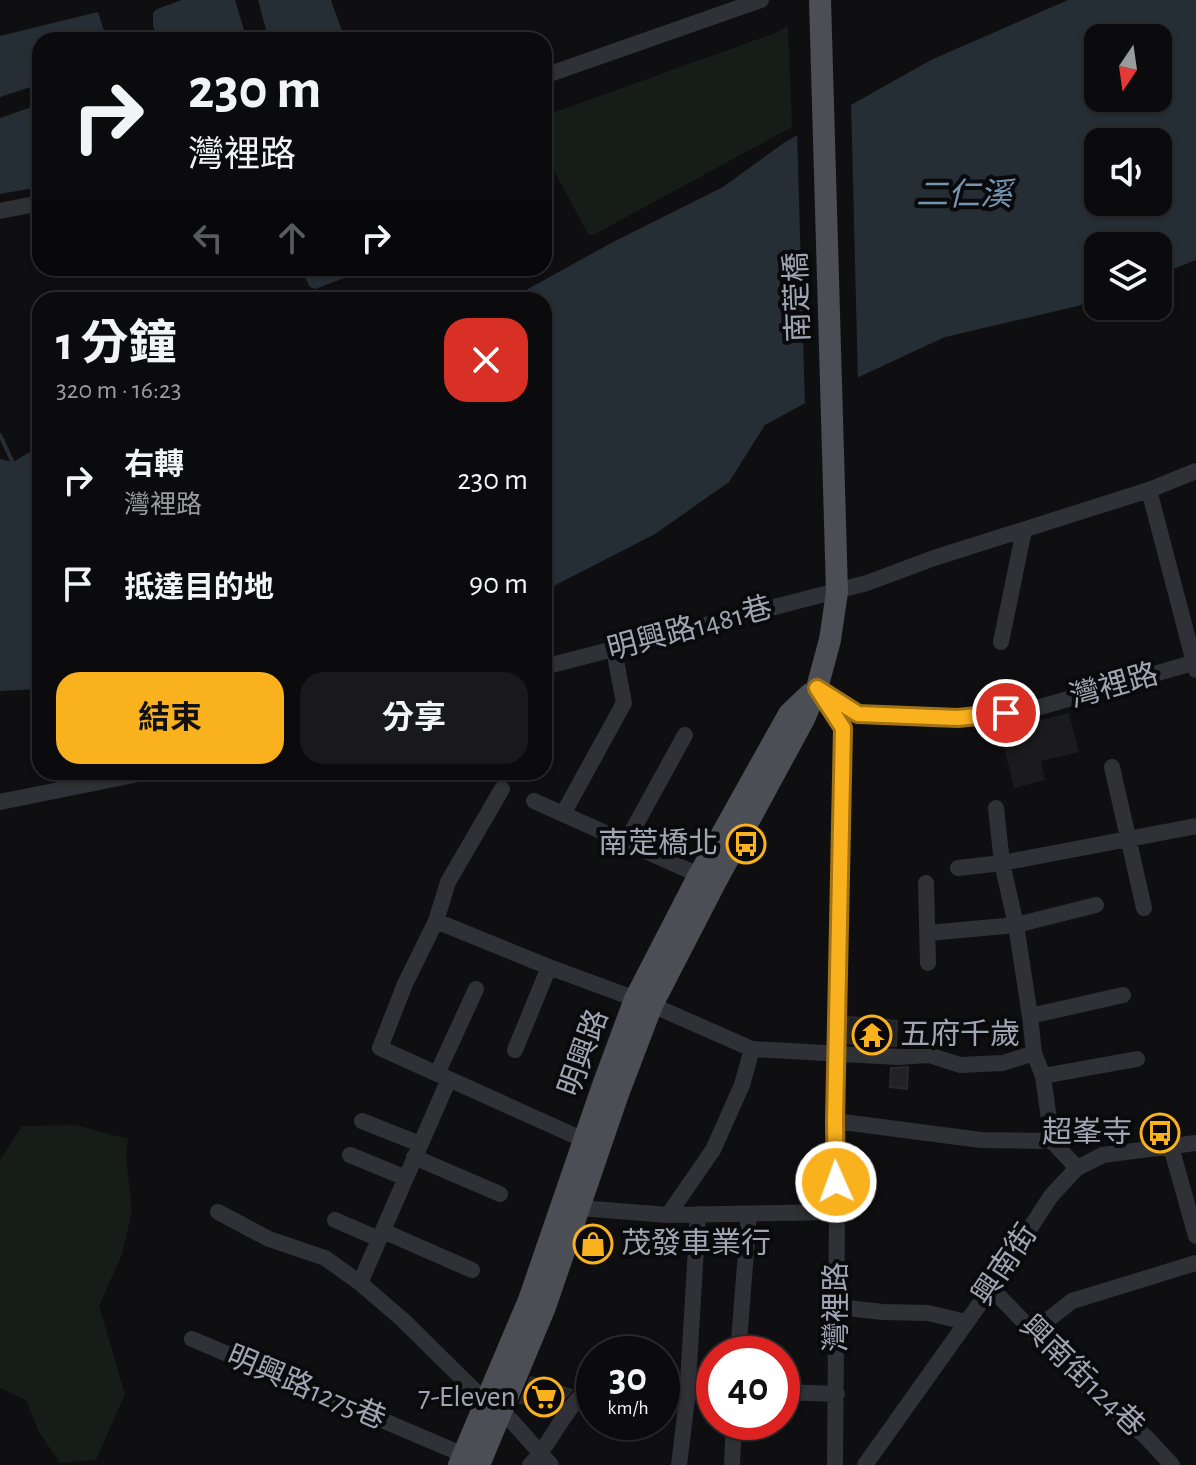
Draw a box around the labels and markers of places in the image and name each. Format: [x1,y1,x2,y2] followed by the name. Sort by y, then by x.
[972,679,1040,747] pin
[725,823,767,865] bus stop icon: 南萣橋北
[598,827,718,859] place label: 南萣橋北
[851,1014,893,1056] temple icon: 五府千歲
[900,1018,1020,1050] place label: 五府千歲
[1139,1112,1181,1154] bus stop icon: 超峯寺
[1042,1116,1132,1148] place label: 超峯寺
[572,1223,614,1265] shop icon: 茂發車業行
[621,1227,771,1259] place label: 茂發車業行
[523,1376,565,1418] supermarket icon: 7-Eleven
[418,1382,516,1412] place label: 7-Eleven

